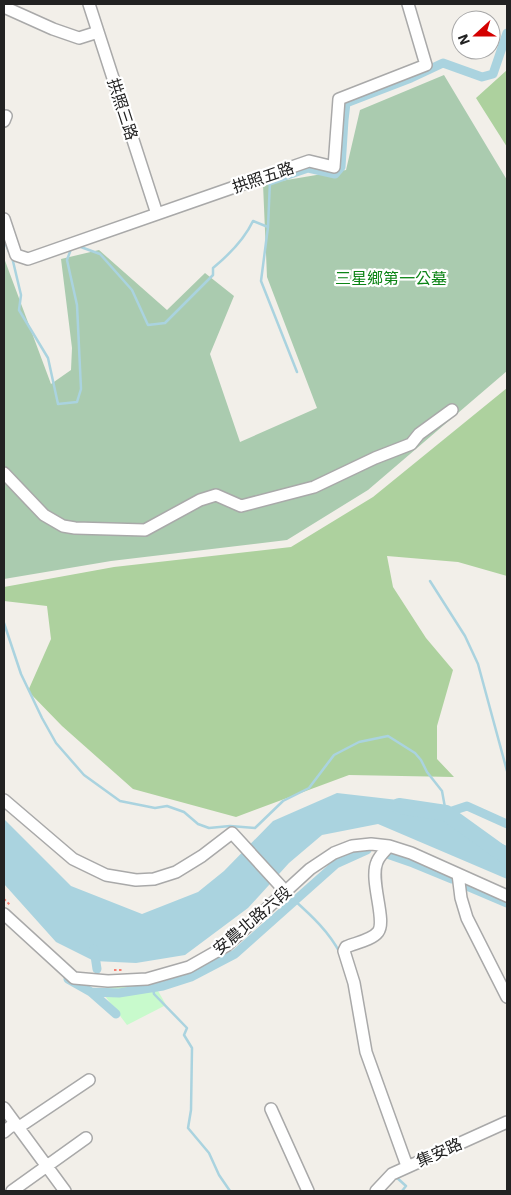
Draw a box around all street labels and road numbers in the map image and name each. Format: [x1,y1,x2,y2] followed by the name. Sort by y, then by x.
[104,75,142,143] street label: 拱照三路
[229,157,297,197] street label: 拱照五路
[209,881,295,959] street label: 安農北路六段
[413,1133,465,1171] street label: 集安路

